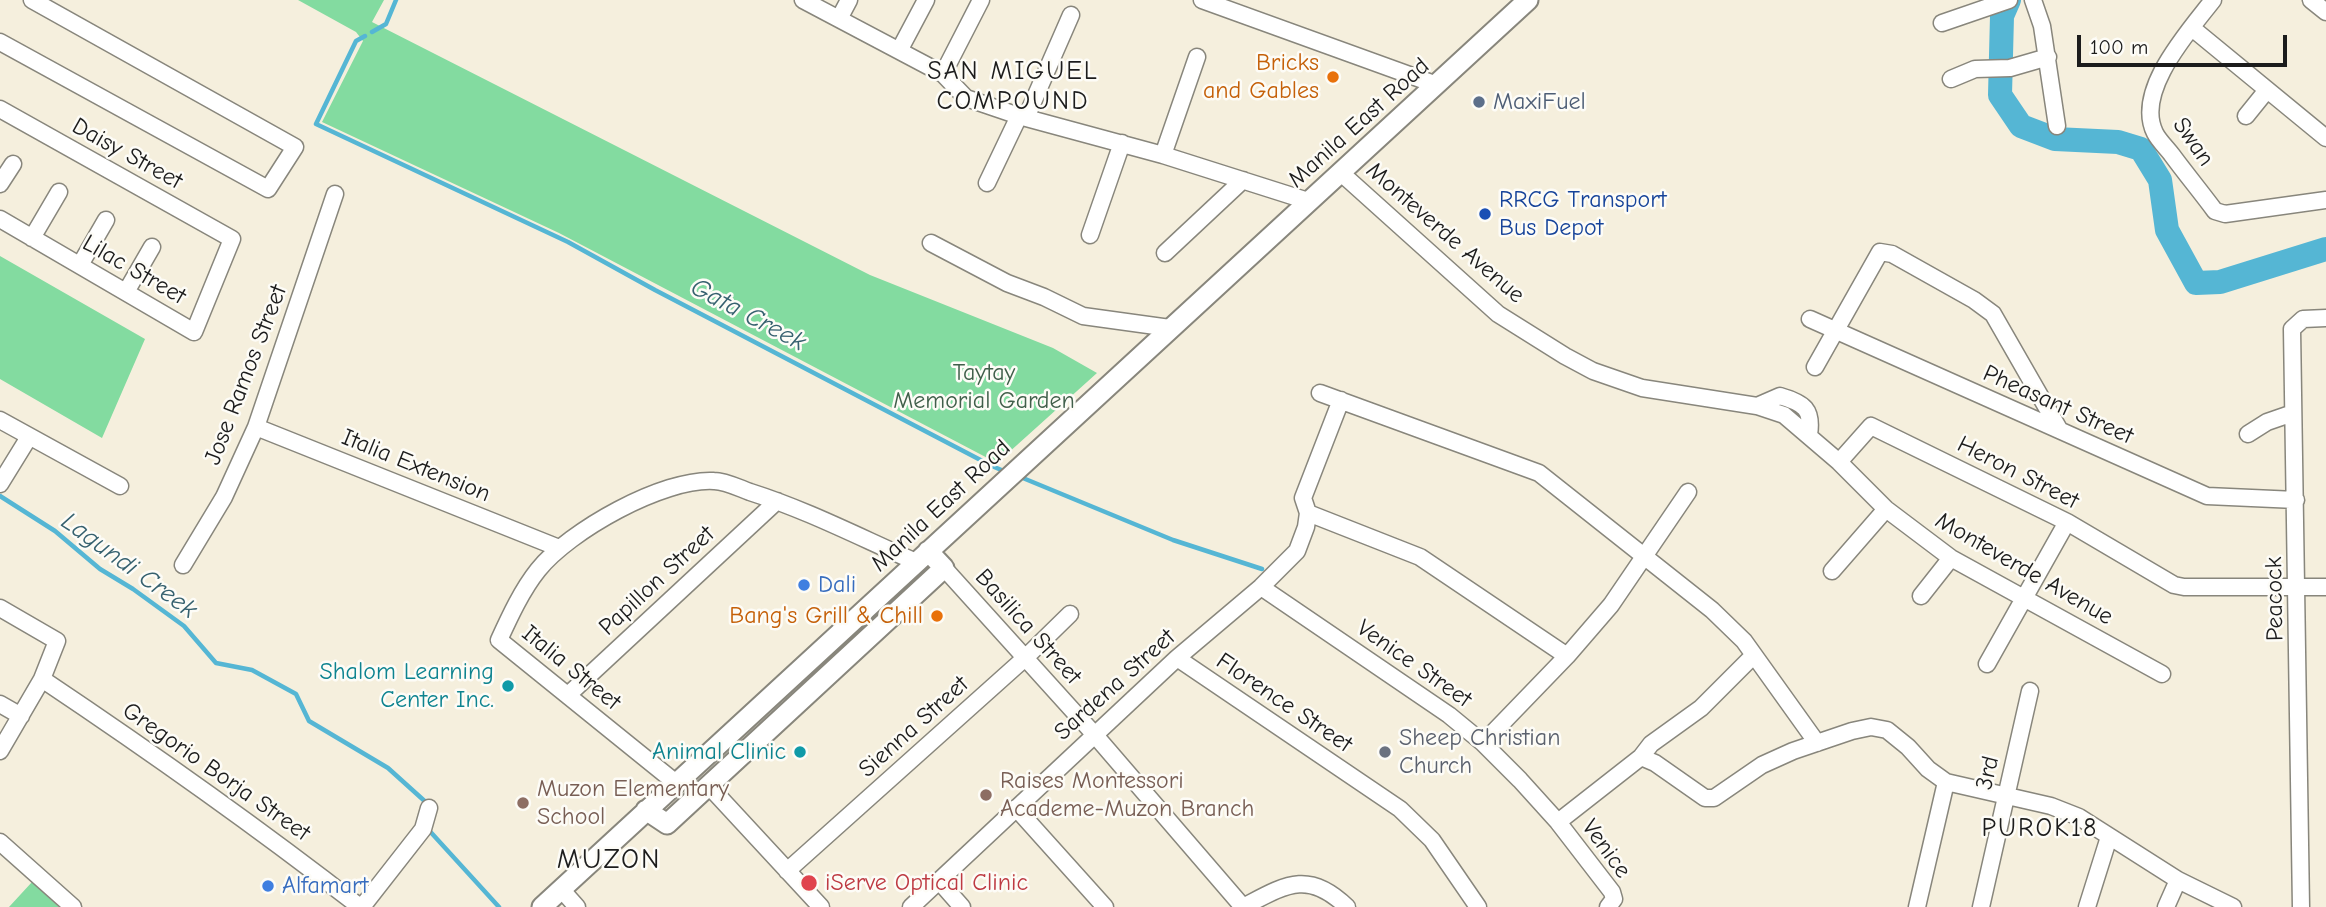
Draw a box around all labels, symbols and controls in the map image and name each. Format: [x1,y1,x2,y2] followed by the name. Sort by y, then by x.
[2081,21,2291,65] scale bar
[2090,35,2148,59] text: 100 m
[1203,49,1319,105] place label: Bricks and Gables
[1282,52,1436,194] street label: Manila East Road
[928,56,1098,118] district label: SAN MIGUEL COMPOUND
[1325,69,1341,85] marker: Bricks and Gables
[1493,88,1586,116] place label: MaxiFuel
[1471,94,1487,110] marker: MaxiFuel
[67,112,187,196] street label: Daisy Street
[2166,112,2220,172] street label: Swan
[1360,156,1530,310] street label: Monteverde Avenue
[1499,186,1667,242] place label: RRCG Transport Bus Depot
[1477,206,1493,222] marker: RRCG Transport Bus Depot
[77,229,191,311] street label: Lilac Street
[685,272,811,358] water label: Gata Creek
[198,281,294,469] street label: Jose Ramos Street
[893,359,1075,415] park label: Taytay Memorial Garden
[1978,359,2138,451] street label: Pheasant Street
[337,423,495,509] street label: Italia Extension
[1952,430,2084,516] street label: Heron Street
[865,434,1017,578] street label: Manila East Road
[55,506,203,626] water label: Lagundi Creek
[1930,506,2118,632] street label: Monteverde Avenue
[593,520,721,642] street label: Papillon Street
[2260,557,2290,641] street label: Peacock
[969,563,1087,691] street label: Basilica Street
[818,571,856,599] place label: Dali
[796,577,812,593] marker: Dali
[729,602,923,630] place label: Bang's Grill & Chill
[929,608,945,624] marker: Bang's Grill & Chill
[1351,614,1477,714] street label: Venice Street
[516,619,626,717] street label: Italia Street
[1049,623,1181,747] street label: Sardena Street
[1211,647,1357,759] street label: Florence Street
[319,658,494,714] place label: Shalom Learning Center Inc.
[853,670,975,784] street label: Sienna Street
[500,678,516,694] marker: Shalom Learning Center Inc.
[117,696,315,848] street label: Gregorio Borja Street
[1399,724,1560,780] place label: Sheep Christian Church
[652,738,786,766] place label: Animal Clinic
[792,744,808,760] marker: Animal Clinic
[1377,744,1393,760] marker: Sheep Christian Church
[1970,753,2006,793] street label: 3rd
[1000,767,1254,823] place label: Raises Montessori Academe-Muzon Branch
[537,775,729,831] place label: Muzon Elementary School
[978,787,994,803] marker: Raises Montessori Academe-Muzon Branch
[515,795,531,811] marker: Muzon Elementary School
[1982,813,2098,845] district label: PUROK18
[1575,814,1637,884] street label: Venice
[557,843,661,877] district label: MUZON
[825,869,1028,897] place label: iServe Optical Clinic
[282,872,368,900] place label: Alfamart
[799,873,819,893] marker: iServe Optical Clinic
[260,878,276,894] marker: Alfamart

